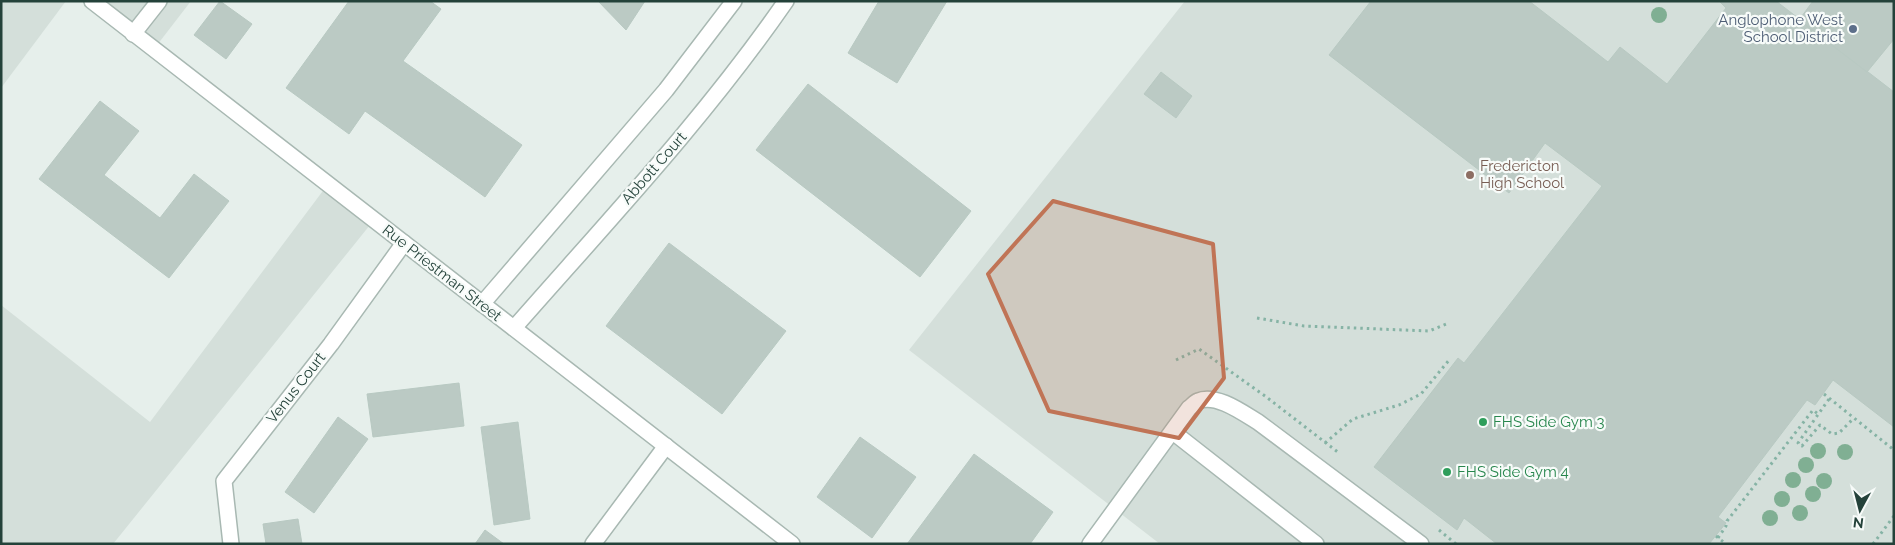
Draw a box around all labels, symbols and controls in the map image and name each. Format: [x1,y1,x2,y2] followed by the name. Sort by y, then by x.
[1718,11,1843,46] place label: Anglophone West School District
[1847,23,1859,35] marker: Anglophone West School District
[618,128,690,208] street label: Abbott Court
[1480,157,1565,192] place label: Fredericton High School
[1464,169,1476,181] marker: Fredericton High School
[379,221,505,325] street label: Rue Priestman Street
[263,349,329,427] street label: Venus Court
[1493,413,1605,431] place label: FHS Side Gym 3
[1477,416,1489,428] marker: FHS Side Gym 3
[1457,463,1569,481] place label: FHS Side Gym 4
[1441,466,1453,478] marker: FHS Side Gym 4
[1835,485,1885,535] north arrow
[1852,514,1865,531] text: N

